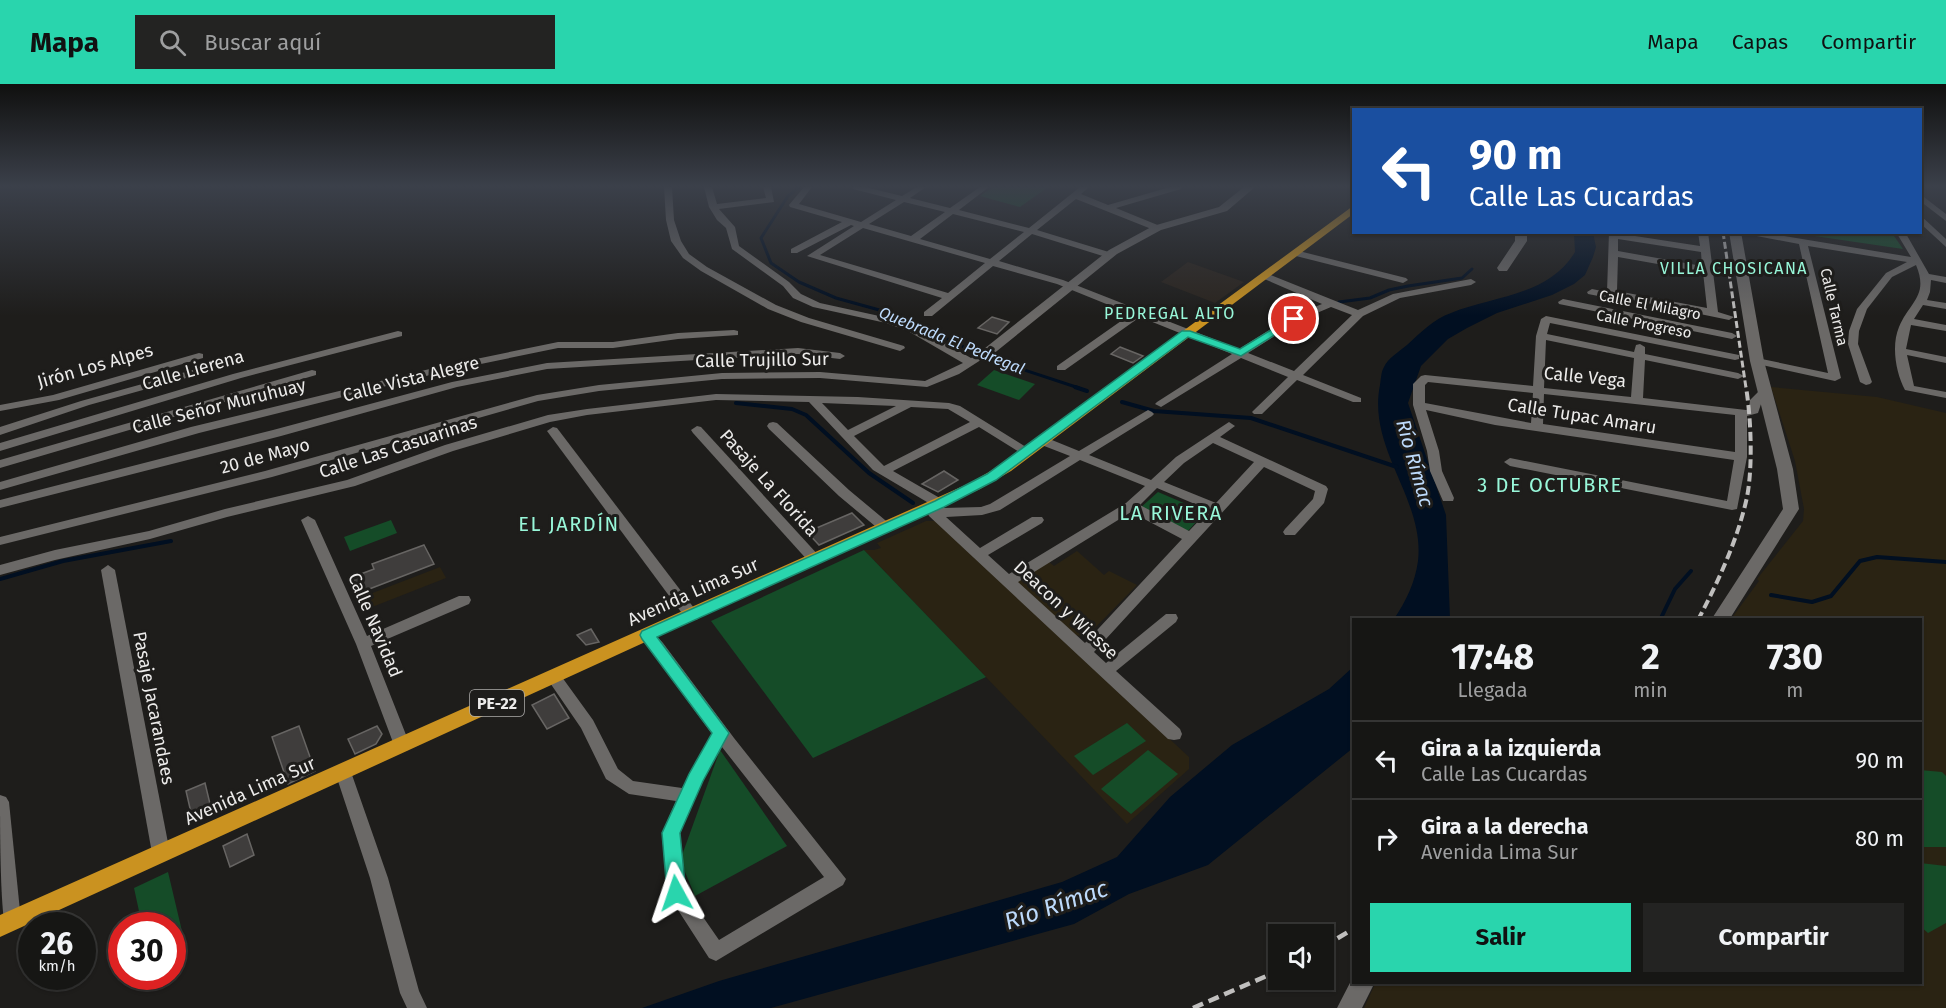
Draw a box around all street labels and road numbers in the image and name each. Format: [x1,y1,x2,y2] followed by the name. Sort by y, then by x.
[1816,266,1852,348] street label: Calle Tarma
[1597,286,1703,324] street label: Calle El Milagro
[1595,306,1693,342] street label: Calle Progreso
[35,339,155,393] street label: Jirón Los Alpes
[140,345,246,395] street label: Calle Lierena
[695,348,829,372] street label: Calle Trujillo Sur
[340,351,482,407] street label: Calle Vista Alegre
[1543,362,1627,392] street label: Calle Vega
[130,374,308,438] street label: Calle Señor Muruhuay
[1506,393,1658,439] street label: Calle Tupac Amaru
[316,411,480,483] street label: Calle Las Casuarinas
[715,425,823,541] street label: Pasaje La Florida
[218,433,312,479] street label: 20 de Mayo
[624,553,762,631] street label: Avenida Lima Sur
[1009,556,1123,664] street label: Deacon y Wiesse
[343,569,407,681] street label: Calle Navidad
[128,630,180,786] street label: Pasaje Jacarandaes
[470,690,524,716] road number: PE-22
[181,752,319,830] street label: Avenida Lima Sur

